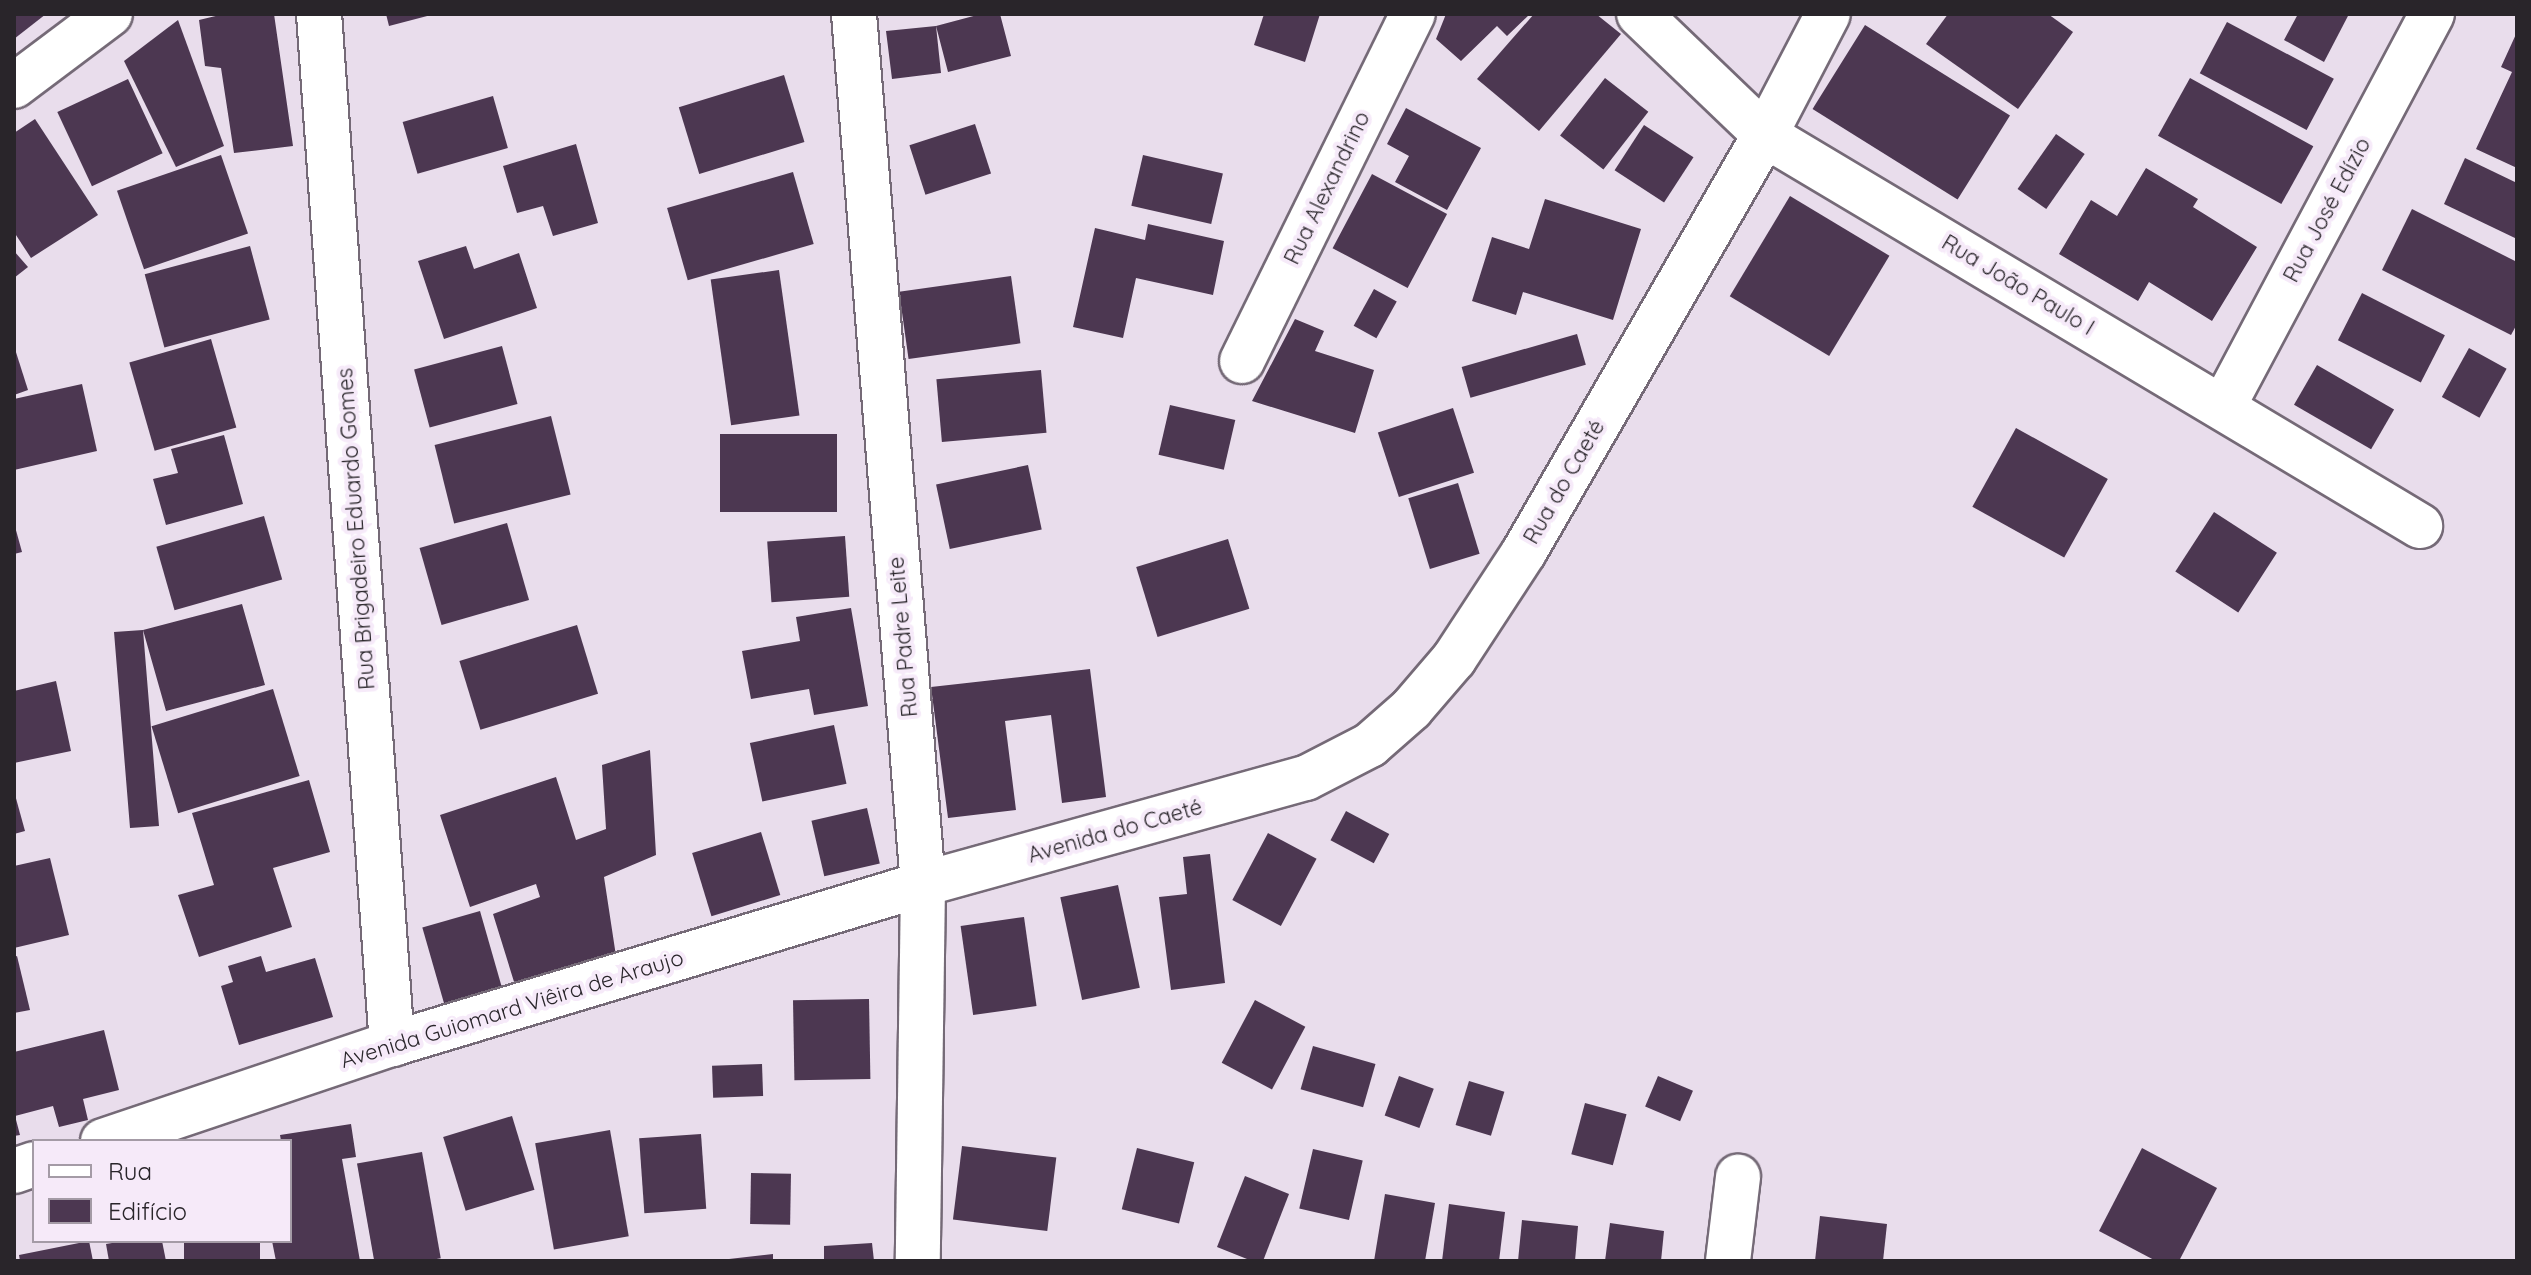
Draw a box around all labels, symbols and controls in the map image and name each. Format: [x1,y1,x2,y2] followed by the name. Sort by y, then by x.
[1279,107,1375,269] street label: Rua Alexandrino
[2278,133,2376,287] street label: Rua José Edízio
[1937,229,2099,341] street label: Rua João Paulo I
[332,367,380,691] street label: Rua Brigadeiro Eduardo Gomes
[1518,415,1610,549] street label: Rua do Caeté
[883,556,923,718] street label: Rua Padre Leite
[1025,793,1205,869] street label: Avenida do Caeté
[337,944,687,1074] street label: Avenida Guiomard Viêira de Araujo
[32,1139,292,1243] legend
[108,1156,152,1186] text: Rua
[108,1196,187,1226] text: Edifício

